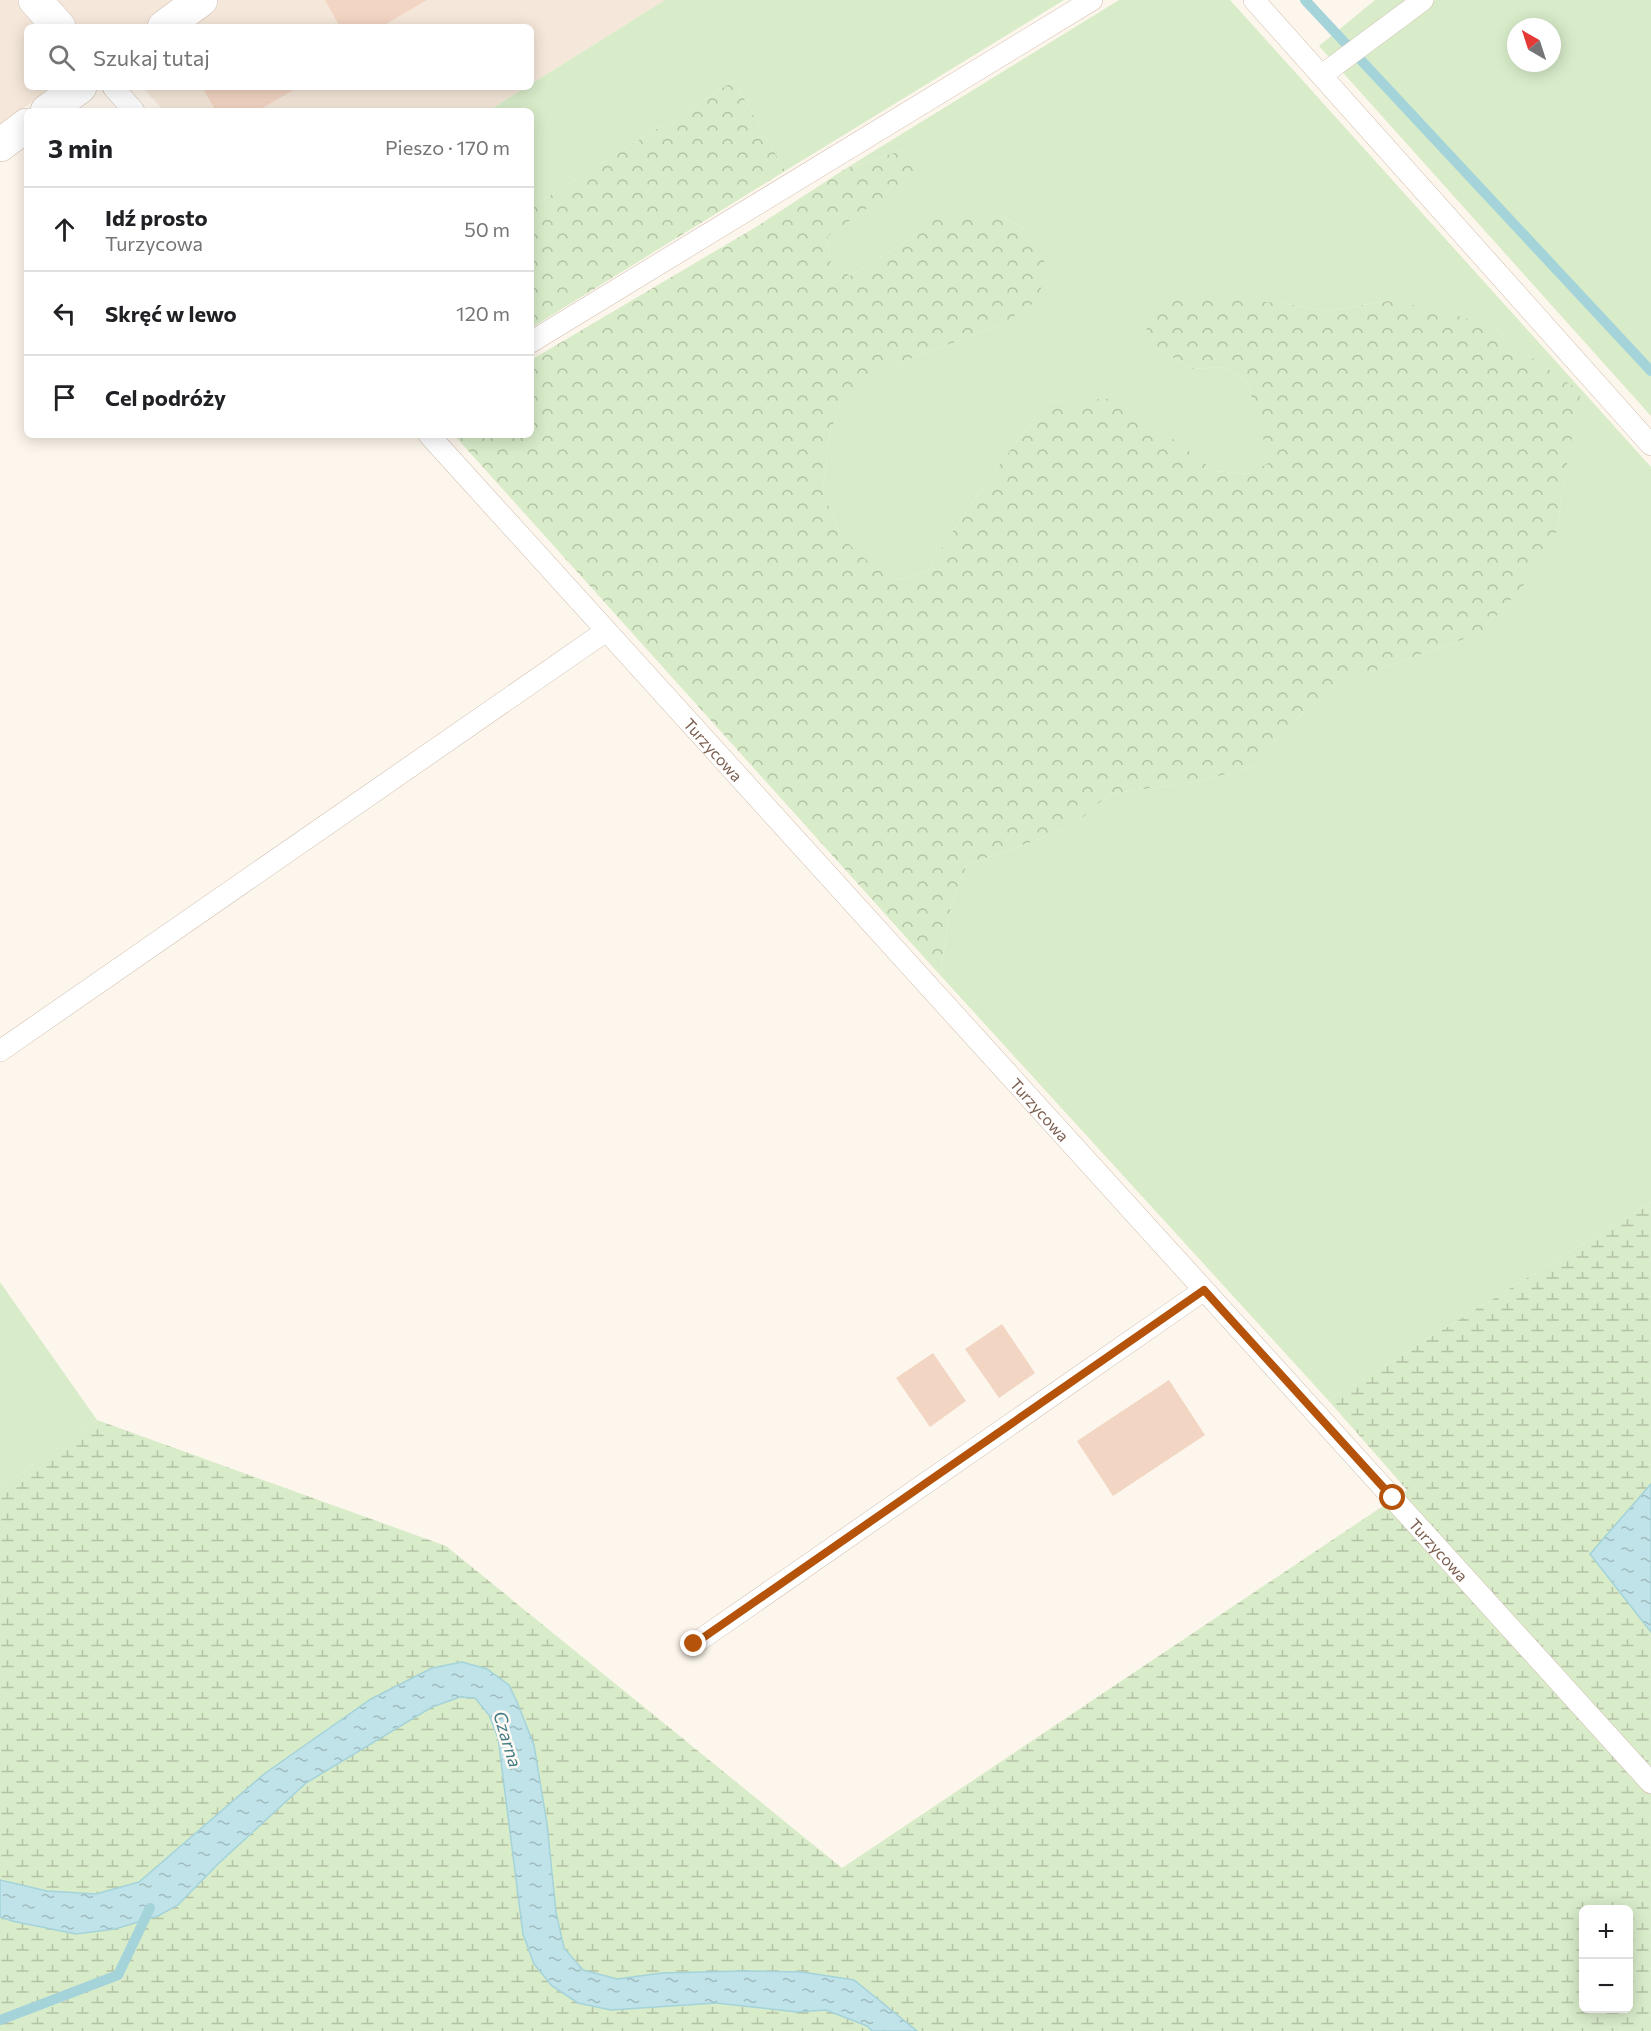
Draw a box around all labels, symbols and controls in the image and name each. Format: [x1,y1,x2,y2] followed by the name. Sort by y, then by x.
[1507,18,1561,72] north arrow
[24,24,534,90] search box
[45,41,78,74] icon: search
[93,44,210,71] text: Szukaj tutaj
[48,132,113,163] text: 3 min
[385,135,510,159] text: Pieszo · 170 m
[105,204,208,231] text: Idź prosto
[48,213,81,246] icon: ahead
[464,217,510,241] text: 50 m
[105,231,203,255] text: Turzycowa
[48,297,81,330] icon: left
[105,300,237,327] text: Skręć w lewo
[456,301,510,325] text: 120 m
[48,381,81,414] icon: arrive
[105,384,226,411] text: Cel podróży
[680,714,747,785] street label: Turzycowa
[1007,1074,1074,1145] street label: Turzycowa
[1379,1484,1405,1510] route start
[1406,1514,1473,1585] street label: Turzycowa
[680,1630,706,1656] route end
[489,1708,527,1770] water label: Czarna
[1579,1905,1633,2013] map controls
[1579,1905,1633,1959] button: +
[1579,1959,1633,2013] button: −

